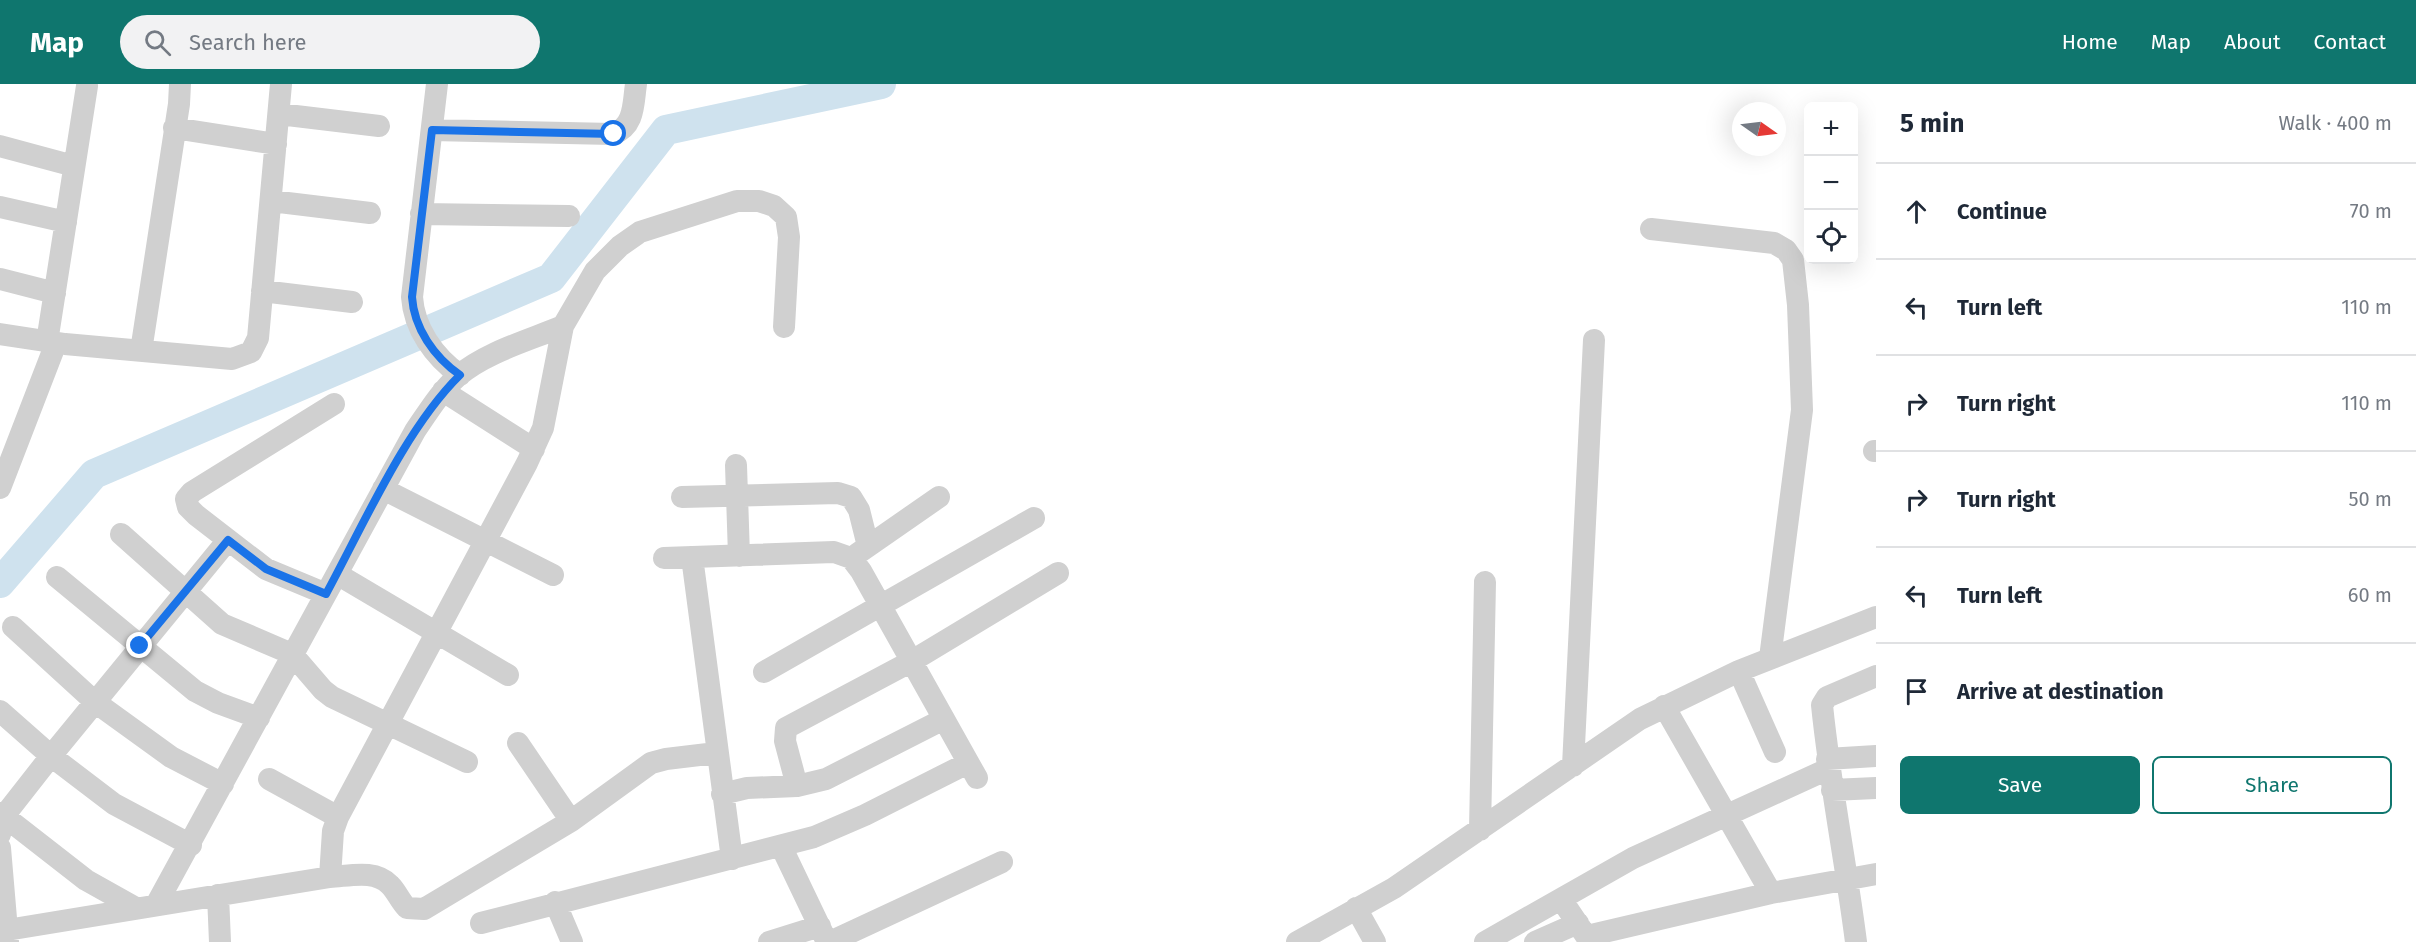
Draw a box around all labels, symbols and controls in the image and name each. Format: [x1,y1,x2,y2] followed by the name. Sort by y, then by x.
[120,15,540,69] search box
[30,26,84,59] text: Map
[141,26,174,59] icon: search
[189,29,307,56] text: Search here
[2062,29,2118,55] text: Home
[2151,29,2191,55] text: Map
[2224,29,2281,55] text: About
[2314,29,2386,55] text: Contact
[1732,102,1786,156] north arrow
[1804,102,1858,264] map controls
[1804,102,1858,156] button: +
[1900,108,1964,139] text: 5 min
[2279,111,2392,135] text: Walk · 400 m
[600,120,626,146] route start
[1804,156,1858,210] button: −
[1900,195,1933,228] icon: ahead
[1957,198,2047,225] text: Continue
[2350,199,2392,223] text: 70 m
[1804,210,1858,264] button: locate
[1900,291,1933,324] icon: left
[1957,294,2042,321] text: Turn left
[2341,295,2392,319] text: 110 m
[1900,387,1933,420] icon: right
[1957,390,2056,417] text: Turn right
[2341,391,2392,415] text: 110 m
[1900,483,1933,516] icon: right
[1957,486,2056,513] text: Turn right
[2348,487,2392,511] text: 50 m
[1900,579,1933,612] icon: left
[1957,582,2042,609] text: Turn left
[2348,583,2392,607] text: 60 m
[126,632,152,658] route end
[1900,675,1933,708] icon: arrive
[1957,678,2164,705] text: Arrive at destination
[1900,756,2140,814] button: Save
[2152,756,2392,814] button: Share

